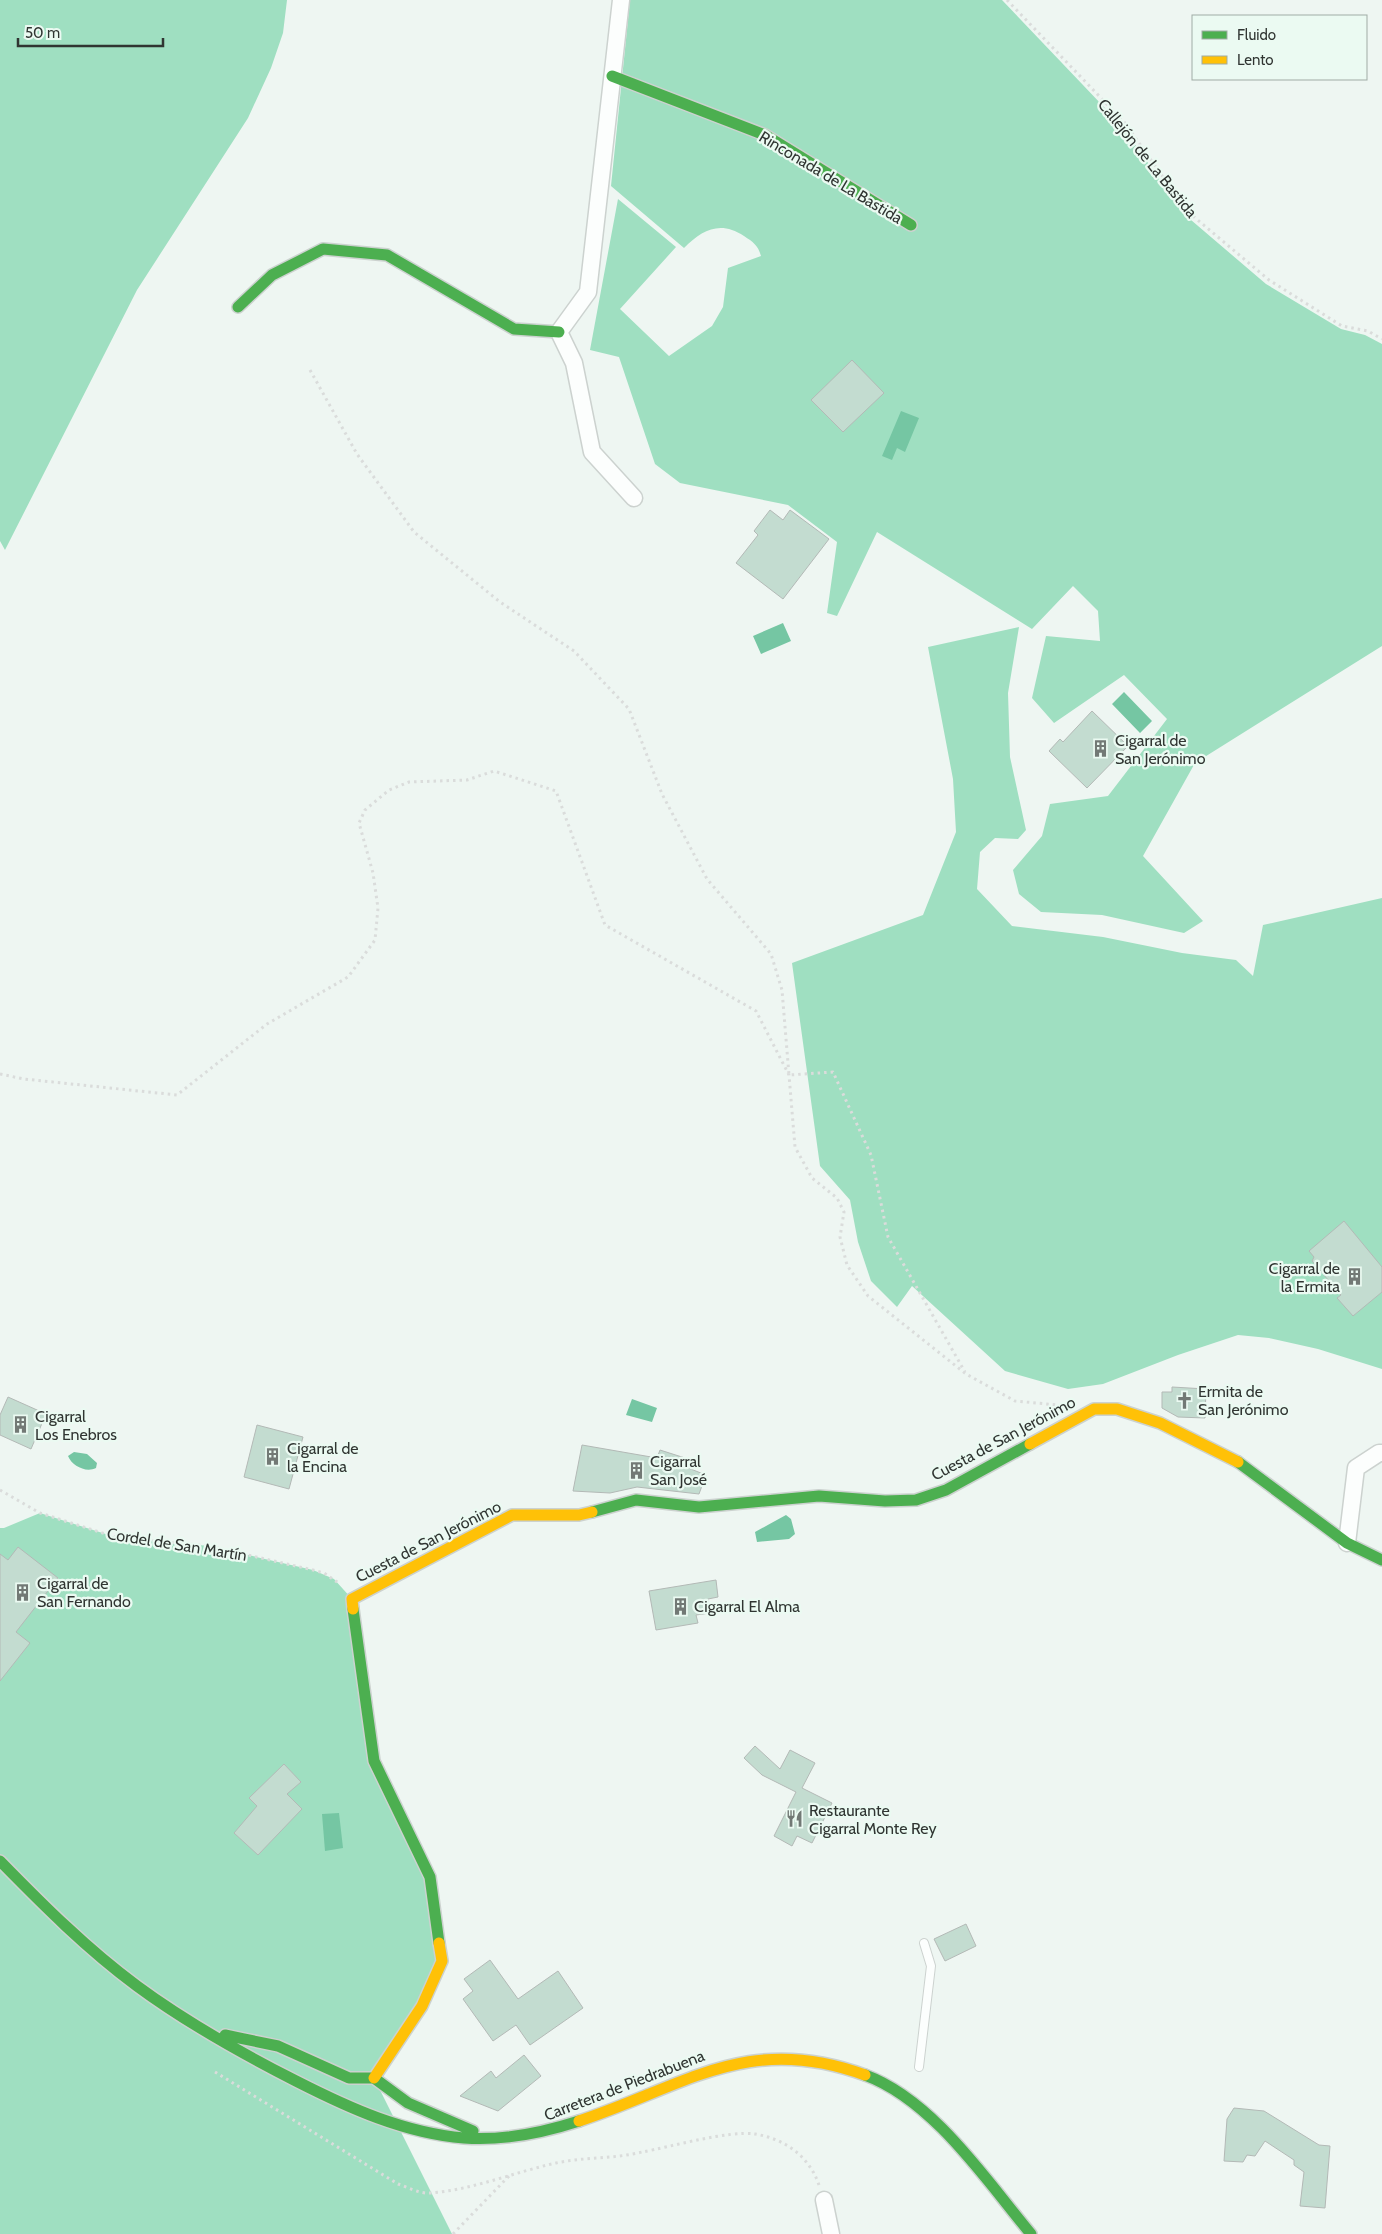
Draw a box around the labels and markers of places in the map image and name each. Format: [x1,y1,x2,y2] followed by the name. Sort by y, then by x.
[1115,731,1206,768] place label: Cigarral de San Jerónimo
[1091,739,1111,759] building icon: Cigarral de San Jerónimo
[1268,1259,1340,1296] place label: Cigarral de la Ermita
[1344,1267,1364,1287] building icon: Cigarral de la Ermita
[1198,1382,1289,1419] place label: Ermita de San Jerónimo
[1174,1390,1194,1410] church icon: Ermita de San Jerónimo
[35,1407,117,1444] place label: Cigarral Los Enebros
[11,1415,31,1435] building icon: Cigarral Los Enebros
[287,1439,359,1476] place label: Cigarral de la Encina
[263,1447,283,1467] building icon: Cigarral de la Encina
[650,1452,707,1489] place label: Cigarral San José
[626,1460,646,1480] building icon: Cigarral San José
[37,1574,131,1611] place label: Cigarral de San Fernando
[13,1582,33,1602] building icon: Cigarral de San Fernando
[670,1596,690,1616] building icon: Cigarral El Alma
[694,1597,800,1616] place label: Cigarral El Alma
[809,1801,937,1838] place label: Restaurante Cigarral Monte Rey
[785,1809,805,1829] restaurant icon: Restaurante Cigarral Monte Rey

